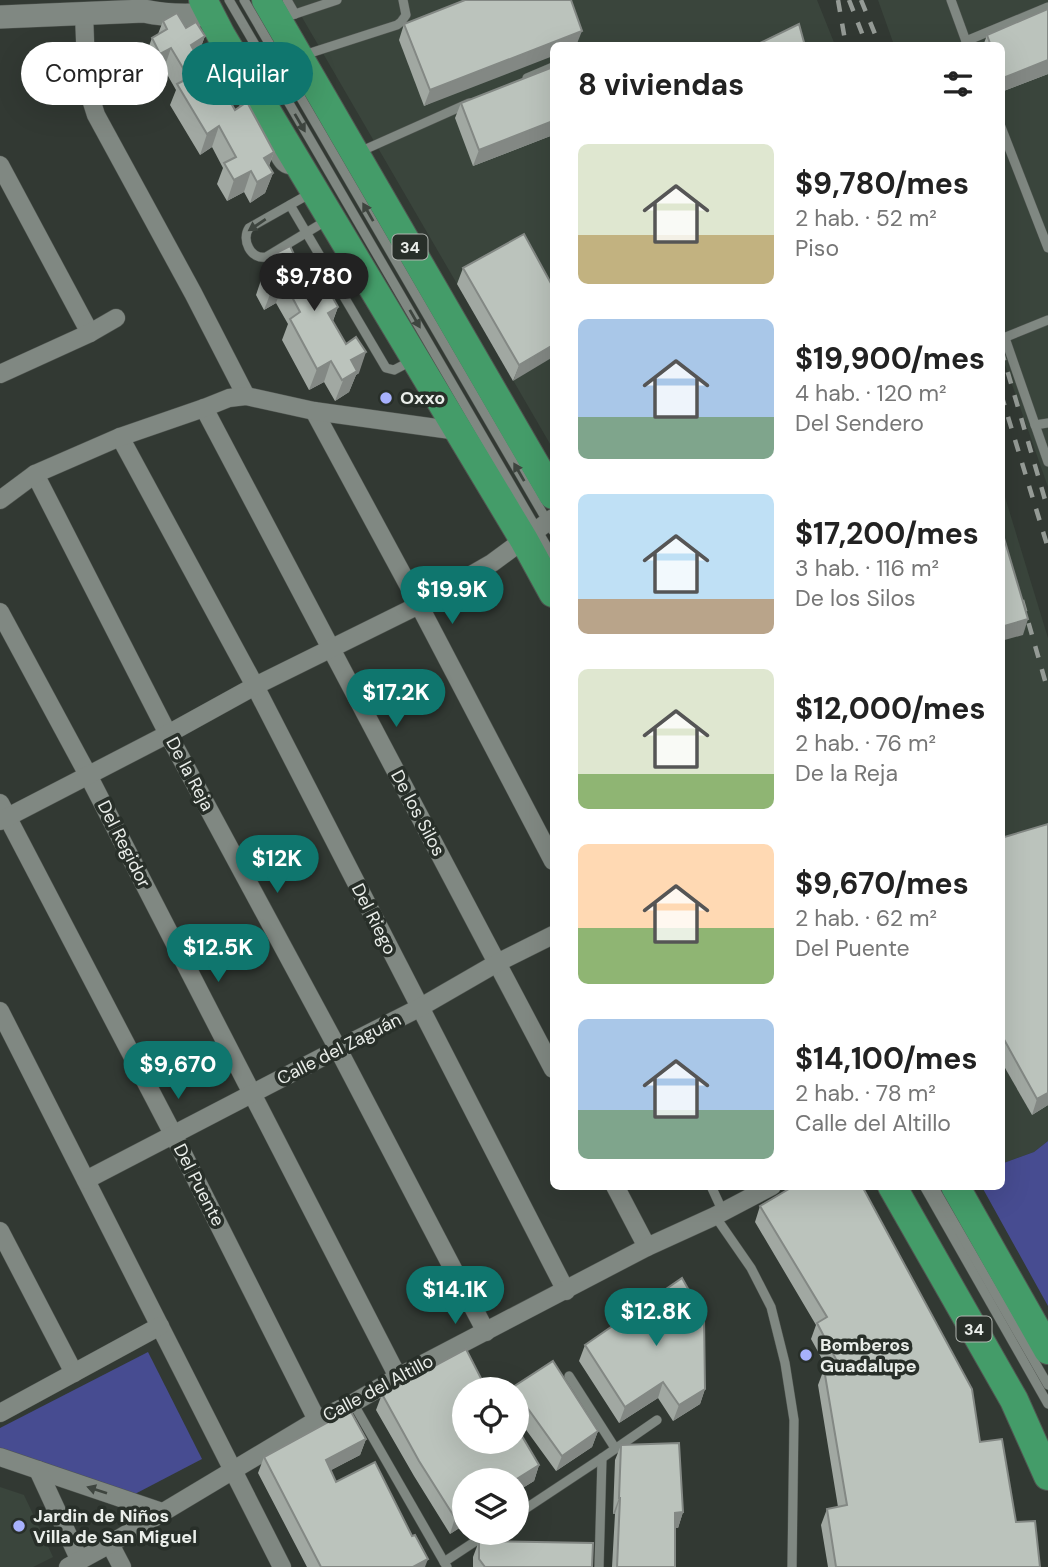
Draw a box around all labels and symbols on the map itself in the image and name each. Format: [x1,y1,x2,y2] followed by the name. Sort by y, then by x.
[294,113,306,132] one-way arrow
[362,202,374,222] one-way arrow
[247,217,266,231] one-way arrow
[392,234,428,260] road number: 34
[257,254,371,313] pin: $9,780
[409,309,421,328] one-way arrow
[400,386,445,410] place label: Oxxo
[378,390,394,406] marker: Oxxo
[513,463,525,482] one-way arrow
[395,566,509,626] pin: $19.9K
[339,670,453,729] pin: $17.2K
[160,733,220,815] street label: De la Reja
[385,766,451,860] street label: De los Silos
[92,796,156,892] street label: Del Regidor
[236,836,318,895] pin: $12K
[346,879,402,959] street label: Del Riego
[161,925,275,984] pin: $12.5K
[273,1007,405,1091] street label: Calle del Zaguán
[121,1042,235,1101] pin: $9,670
[168,1140,230,1230] street label: Del Puente
[398,1266,512,1326] pin: $14.1K
[599,1288,713,1348] pin: $12.8K
[956,1316,992,1342] road number: 34
[820,1333,917,1378] place label: Bomberos Guadalupe
[798,1347,814,1363] marker: Bomberos Guadalupe
[318,1349,438,1427] street label: Calle del Altillo
[87,1484,108,1495] one-way arrow
[33,1504,197,1549] place label: Jardin de Niños Villa de San Miguel
[11,1518,27,1534] marker: Jardin de Niños Villa de San Miguel

